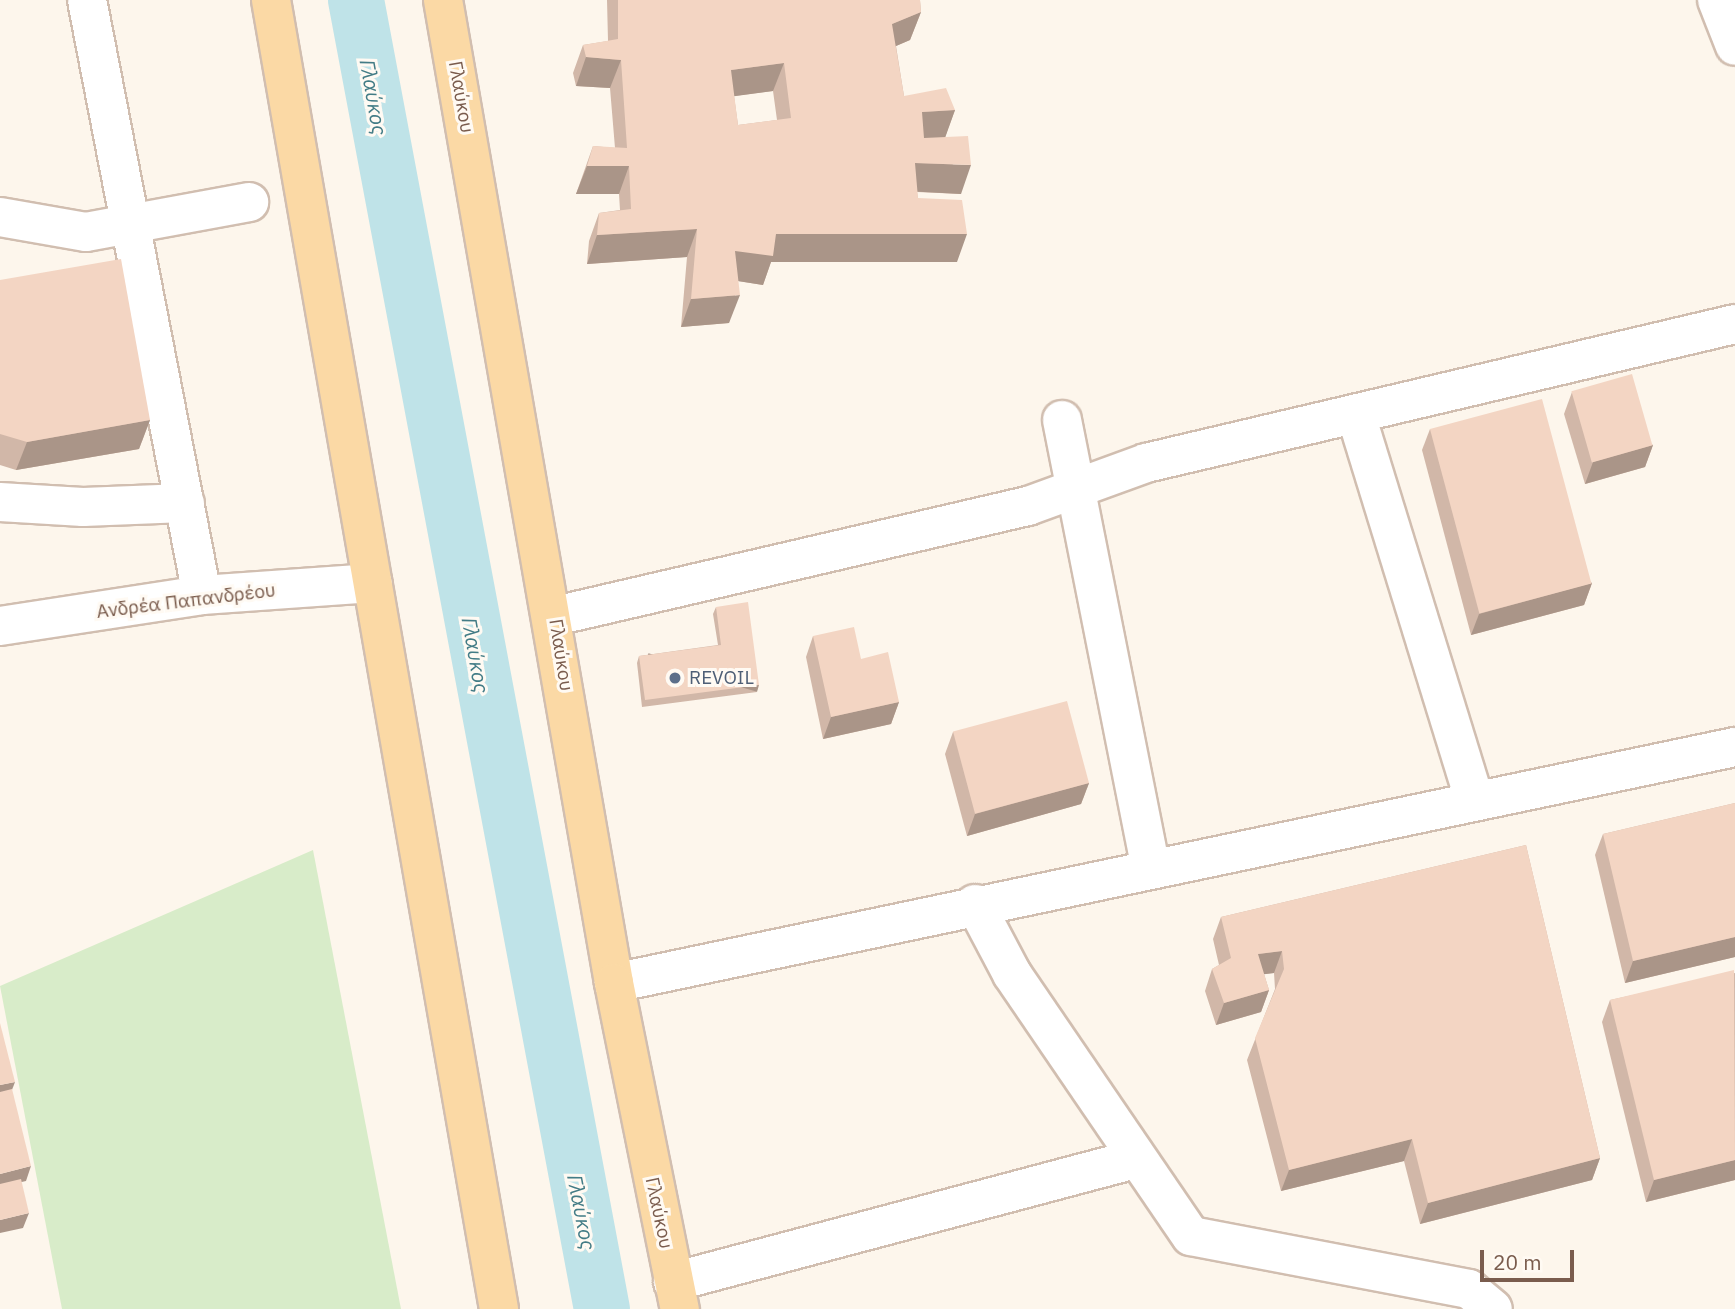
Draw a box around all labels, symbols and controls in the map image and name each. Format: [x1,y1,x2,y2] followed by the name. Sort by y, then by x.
[355,57,393,137] water label: Γλαύκος
[443,59,479,135] street label: Γλαύκου
[95,579,277,623] street label: Ανδρέα Παπανδρέου
[457,615,495,695] water label: Γλαύκος
[544,617,578,693] street label: Γλαύκου
[689,667,754,689] place label: REVOIL
[667,670,683,686] marker: REVOIL
[562,1172,602,1252] water label: Γλαύκος
[640,1175,678,1251] street label: Γλαύκου
[1483,1236,1578,1280] scale bar
[1493,1248,1542,1276] text: 20 m

